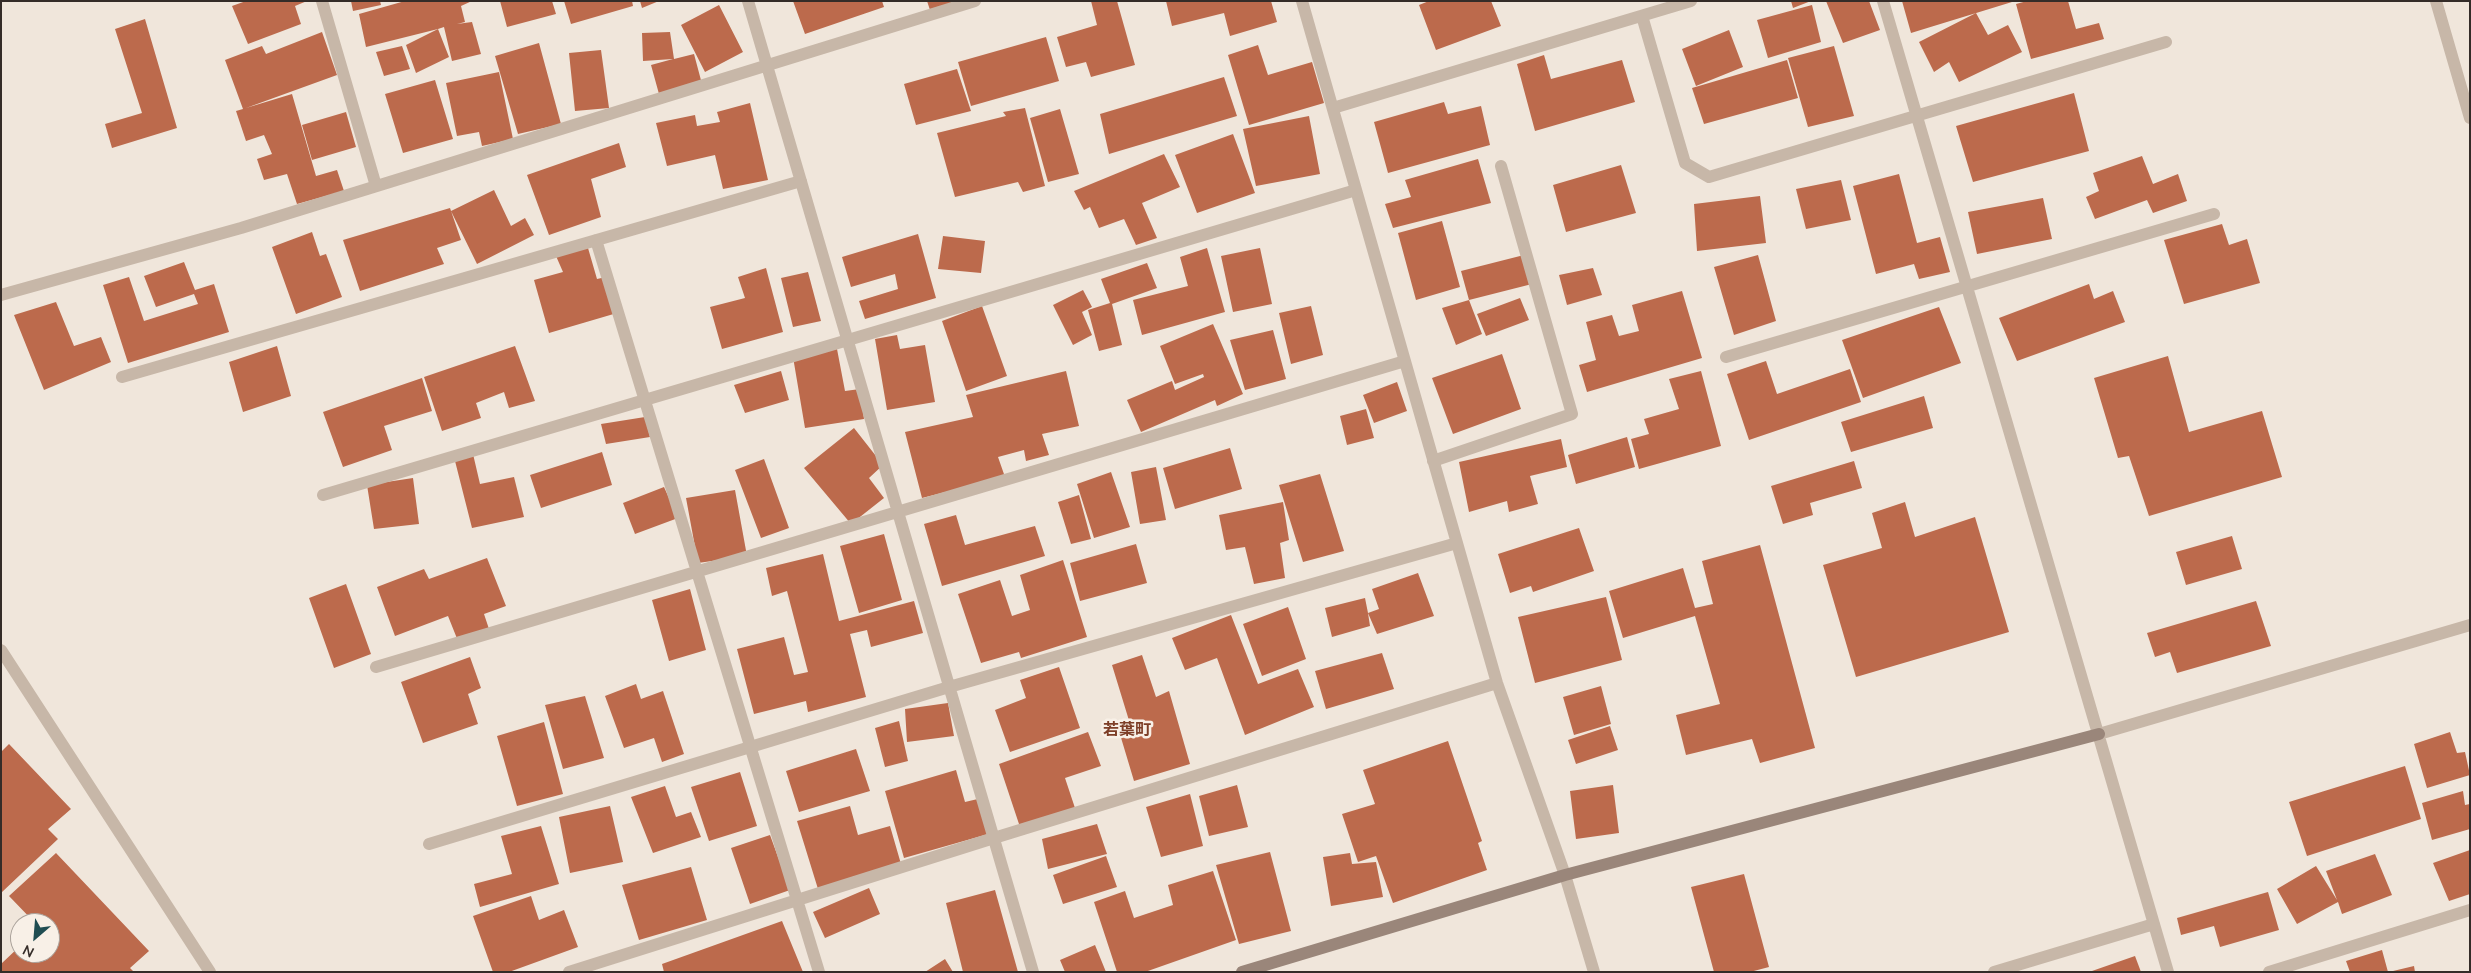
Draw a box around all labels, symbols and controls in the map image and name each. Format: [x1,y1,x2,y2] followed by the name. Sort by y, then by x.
[1103,721,1151,741] district label: 若葉町
[10,913,60,963] north arrow
[19,940,37,962] text: N

